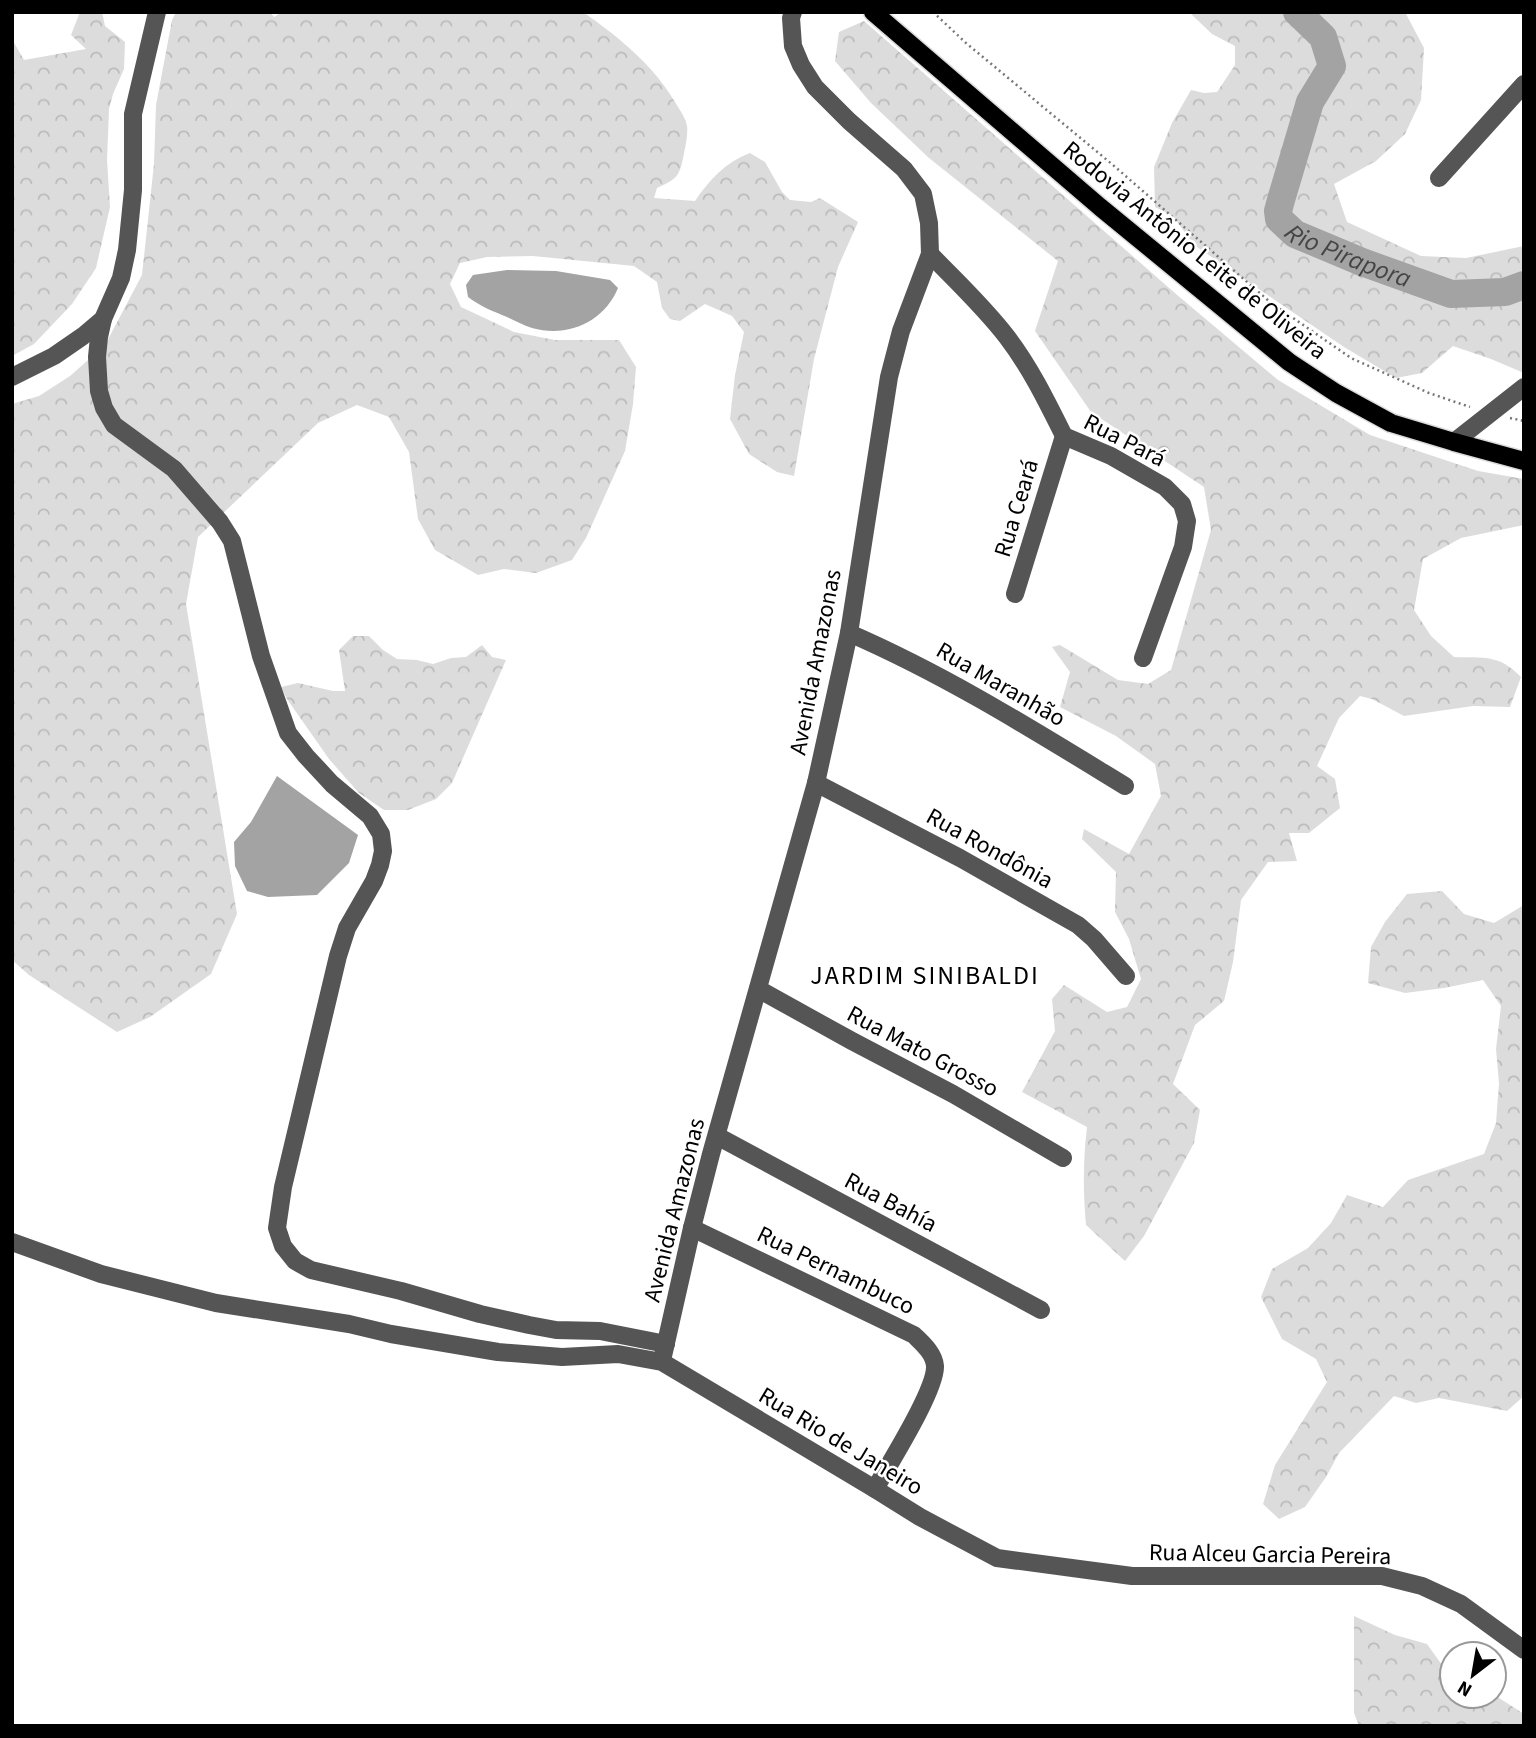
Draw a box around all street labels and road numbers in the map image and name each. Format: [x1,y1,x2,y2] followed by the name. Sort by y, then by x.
[1055,133,1334,368] street label: Rodovia Antônio Leite de Oliveira
[1078,405,1172,476] street label: Rua Pará
[985,455,1048,561] street label: Rua Ceará
[780,566,851,758] street label: Avenida Amazonas
[930,633,1072,736] street label: Rua Maranhão
[920,799,1060,898] street label: Rua Rondônia
[841,997,1005,1106] street label: Rua Mato Grosso
[635,1114,714,1306] street label: Avenida Amazonas
[838,1163,944,1242] street label: Rua Bahía
[751,1217,921,1324] street label: Rua Pernambuco
[752,1378,930,1504] street label: Rua Rio de Janeiro
[1149,1535,1391,1574] street label: Rua Alceu Garcia Pereira

